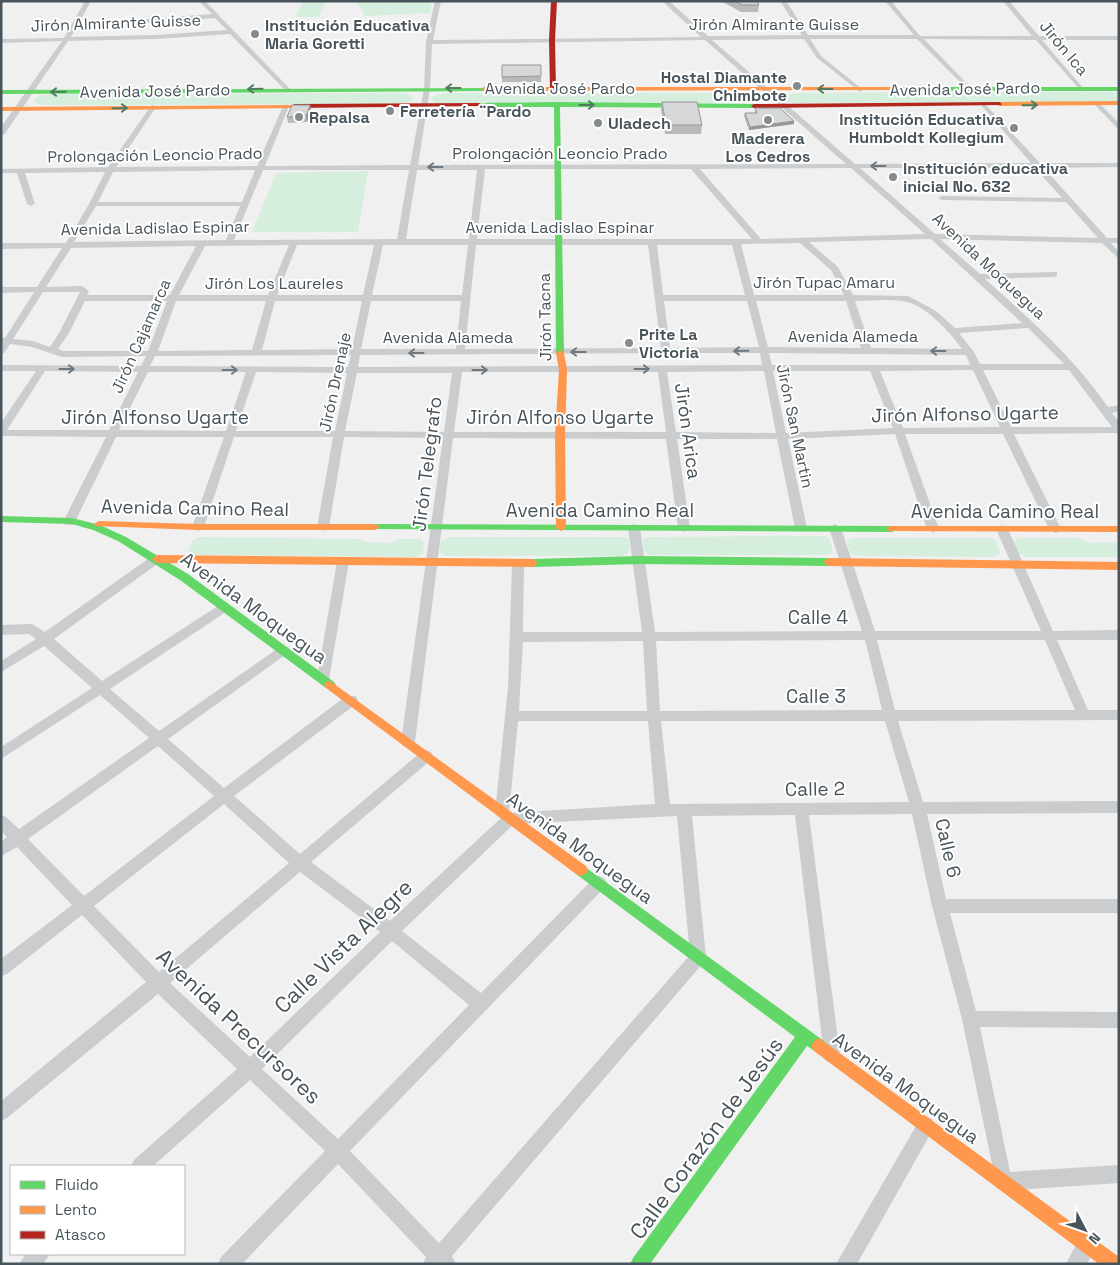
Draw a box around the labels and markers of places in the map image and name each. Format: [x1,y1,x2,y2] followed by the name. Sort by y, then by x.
[265,15,430,54] place label: Institución Educativa Maria Goretti
[249,28,261,40] marker: Institución Educativa Maria Goretti
[661,67,787,106] place label: Hostal Diamante Chimbote
[791,80,803,92] marker: Hostal Diamante Chimbote
[400,101,531,122] place label: Ferretería ¨Pardo
[384,105,396,117] marker: Ferretería ¨Pardo
[309,107,370,128] place label: Repalsa
[839,109,1004,148] place label: Institución Educativa Humboldt Kollegium
[293,111,305,123] marker: Repalsa
[608,113,671,134] place label: Uladech
[762,114,774,126] marker: Maderera Los Cedros
[592,117,604,129] marker: Uladech
[1008,122,1020,134] marker: Institución Educativa Humboldt Kollegium
[726,128,810,167] place label: Maderera Los Cedros
[903,158,1068,197] place label: Institución educativa inicial No. 632
[887,171,899,183] marker: Institución educativa inicial No. 632
[639,324,699,363] place label: Prite La Victoria
[623,337,635,349] marker: Prite La Victoria

